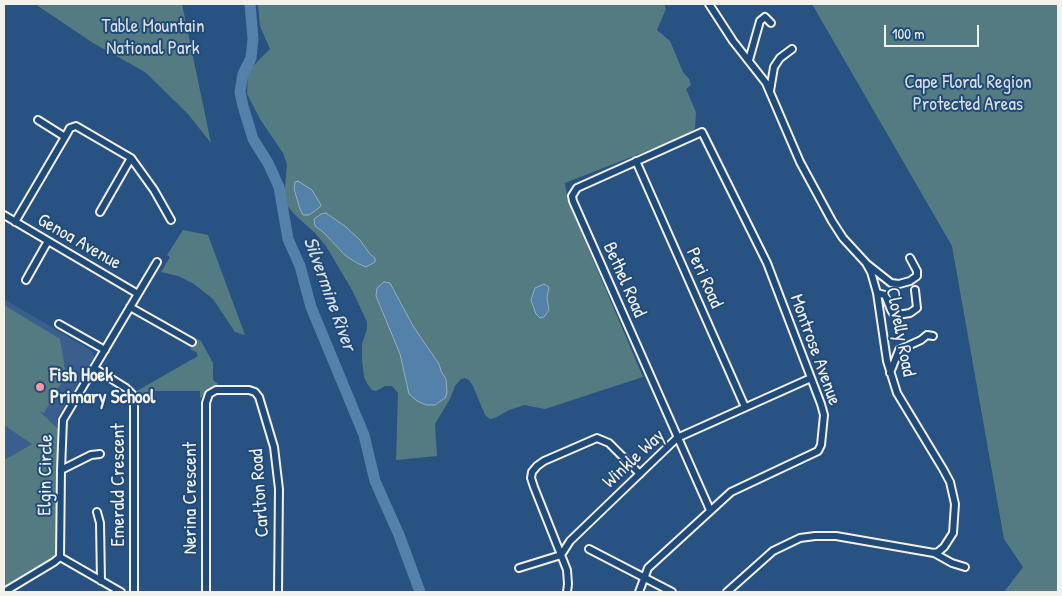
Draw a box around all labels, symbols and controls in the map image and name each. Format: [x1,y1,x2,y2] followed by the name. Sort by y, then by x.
[887,15,982,47] scale bar
[101,16,205,60] park label: Table Mountain National Park
[892,23,925,44] text: 100 m
[904,72,1032,116] park label: Cape Floral Region Protected Areas
[33,209,125,275] street label: Genoa Avenue
[297,234,361,354] water label: Silvermine River
[597,239,651,321] street label: Bethel Road
[681,244,727,312] street label: Peri Road
[880,286,920,378] street label: Clovelly Road
[784,291,846,409] street label: Montrose Avenue
[50,365,155,409] place label: Fish Hoek Primary School
[34,381,46,393] marker: Fish Hoek Primary School
[108,423,130,547] street label: Emerald Crescent
[598,425,670,493] street label: Winkle Way
[34,434,58,516] street label: Elgin Circle
[180,442,202,554] street label: Nerina Crescent
[246,448,274,538] street label: Carlton Road

